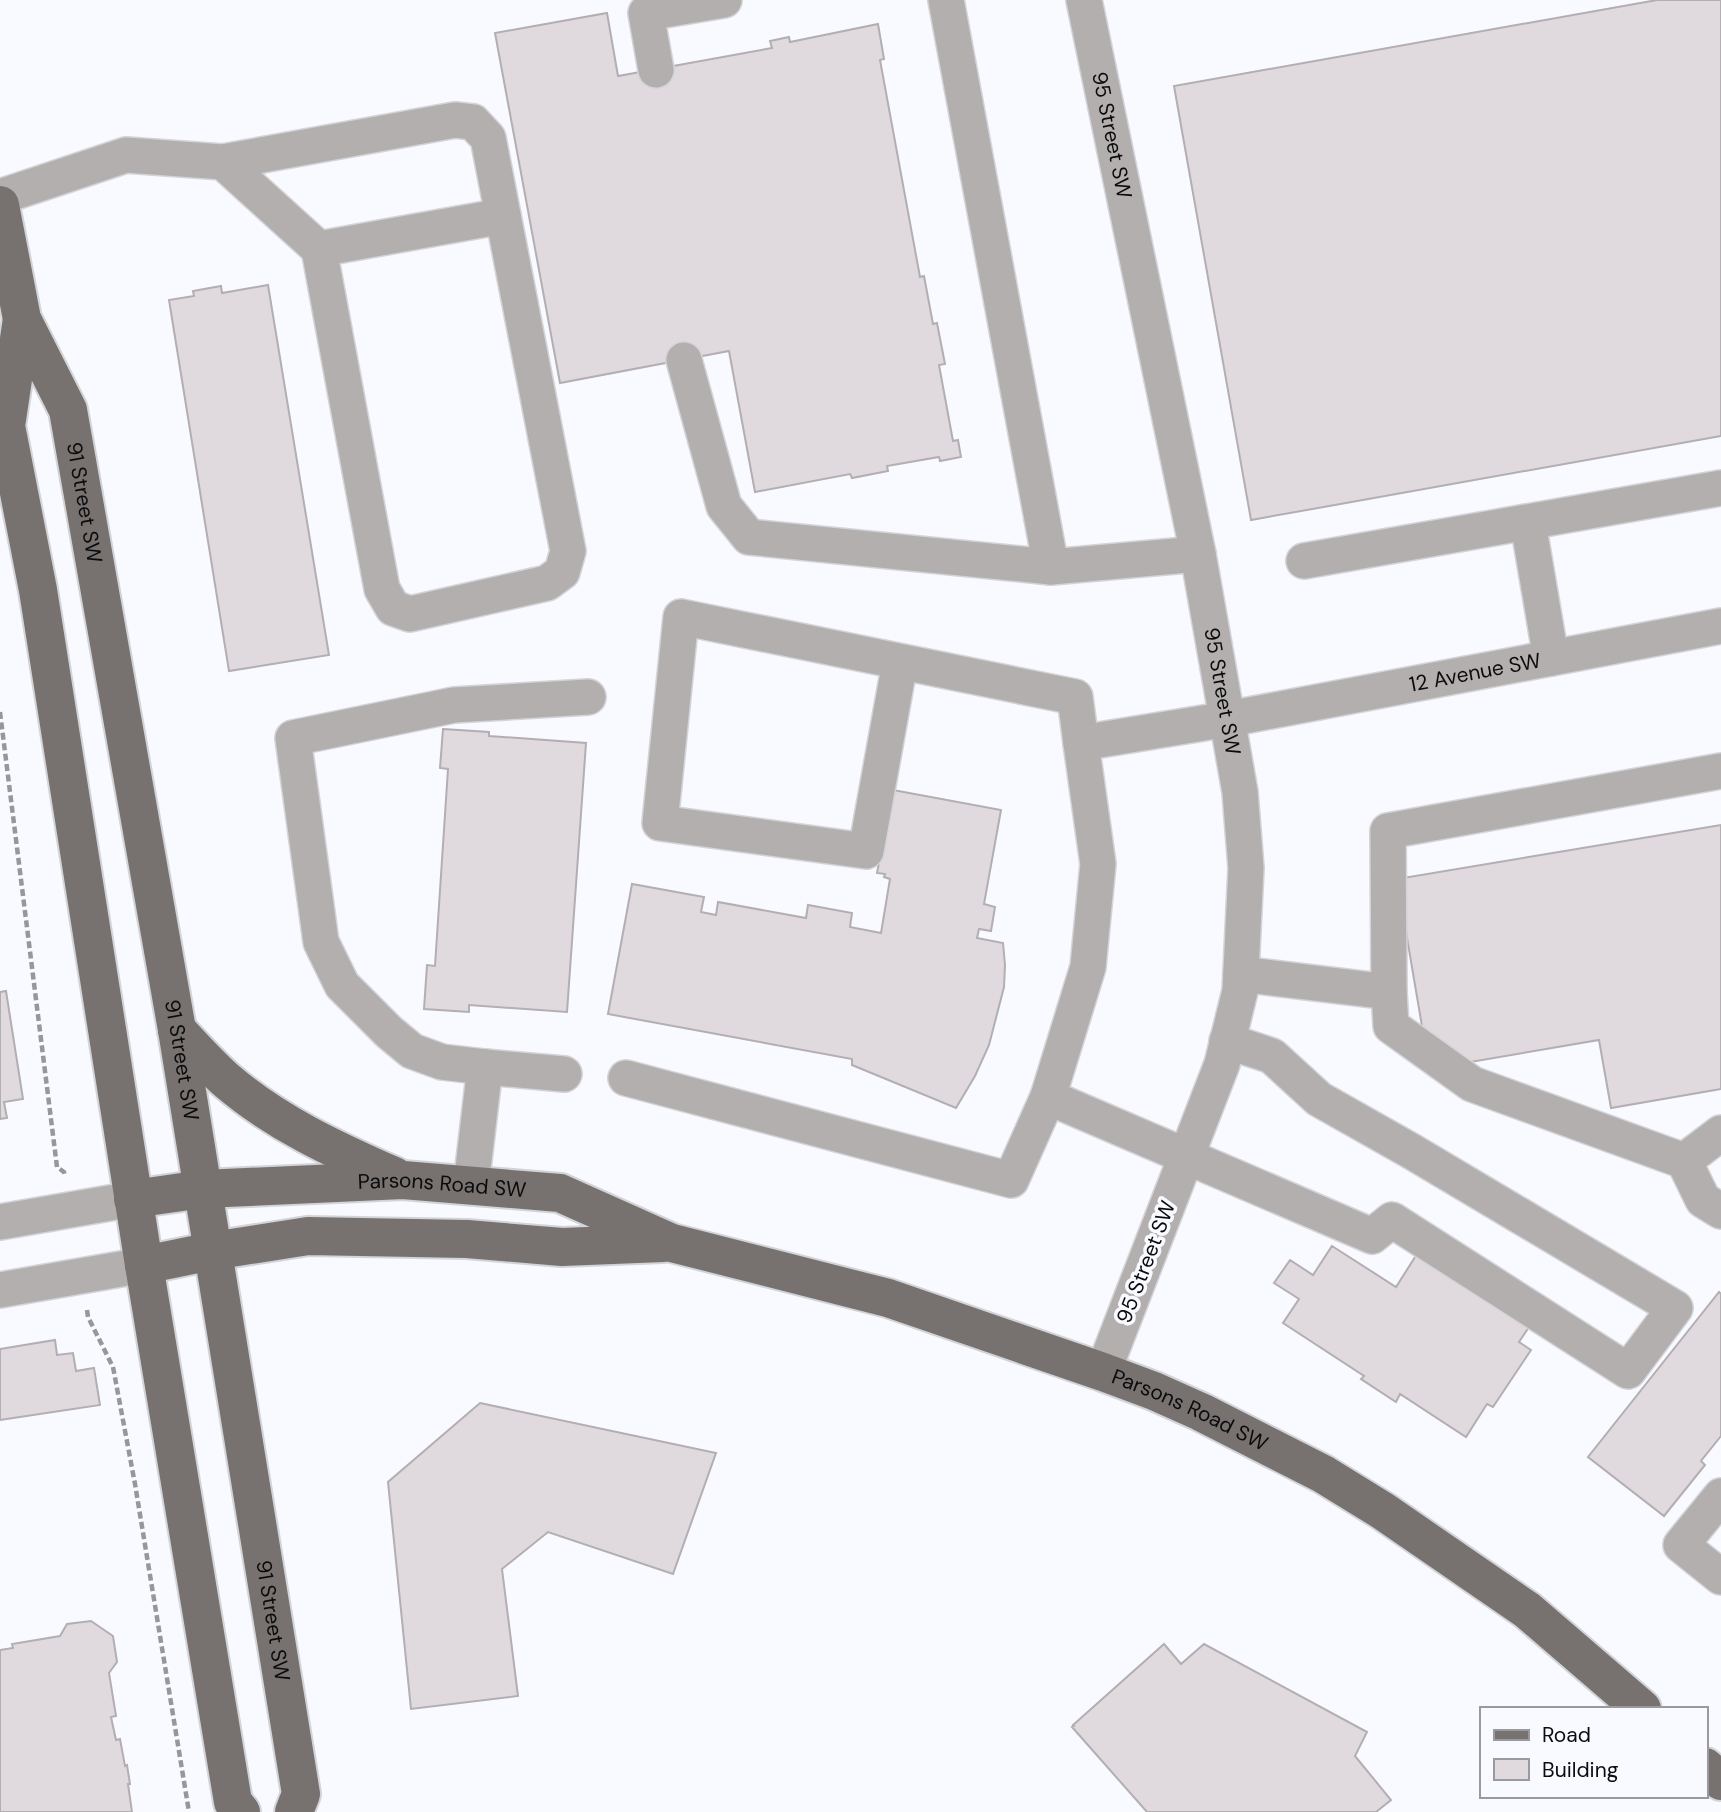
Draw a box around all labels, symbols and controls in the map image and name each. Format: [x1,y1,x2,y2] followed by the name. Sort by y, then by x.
[1085,69,1139,201] street label: 95 Street SW
[60,440,109,565] street label: 91 Street SW
[1197,625,1247,757] street label: 95 Street SW
[1407,646,1543,699] street label: 12 Avenue SW
[158,997,205,1123] street label: 91 Street SW
[357,1166,527,1204] street label: Parsons Road SW
[1110,1197,1182,1327] street label: 95 Street SW
[1108,1362,1273,1458] street label: Parsons Road SW
[249,1558,296,1683] street label: 91 Street SW
[1480,1707,1707,1798] legend
[1542,1721,1591,1749] text: Road
[1542,1756,1619,1784] text: Building

